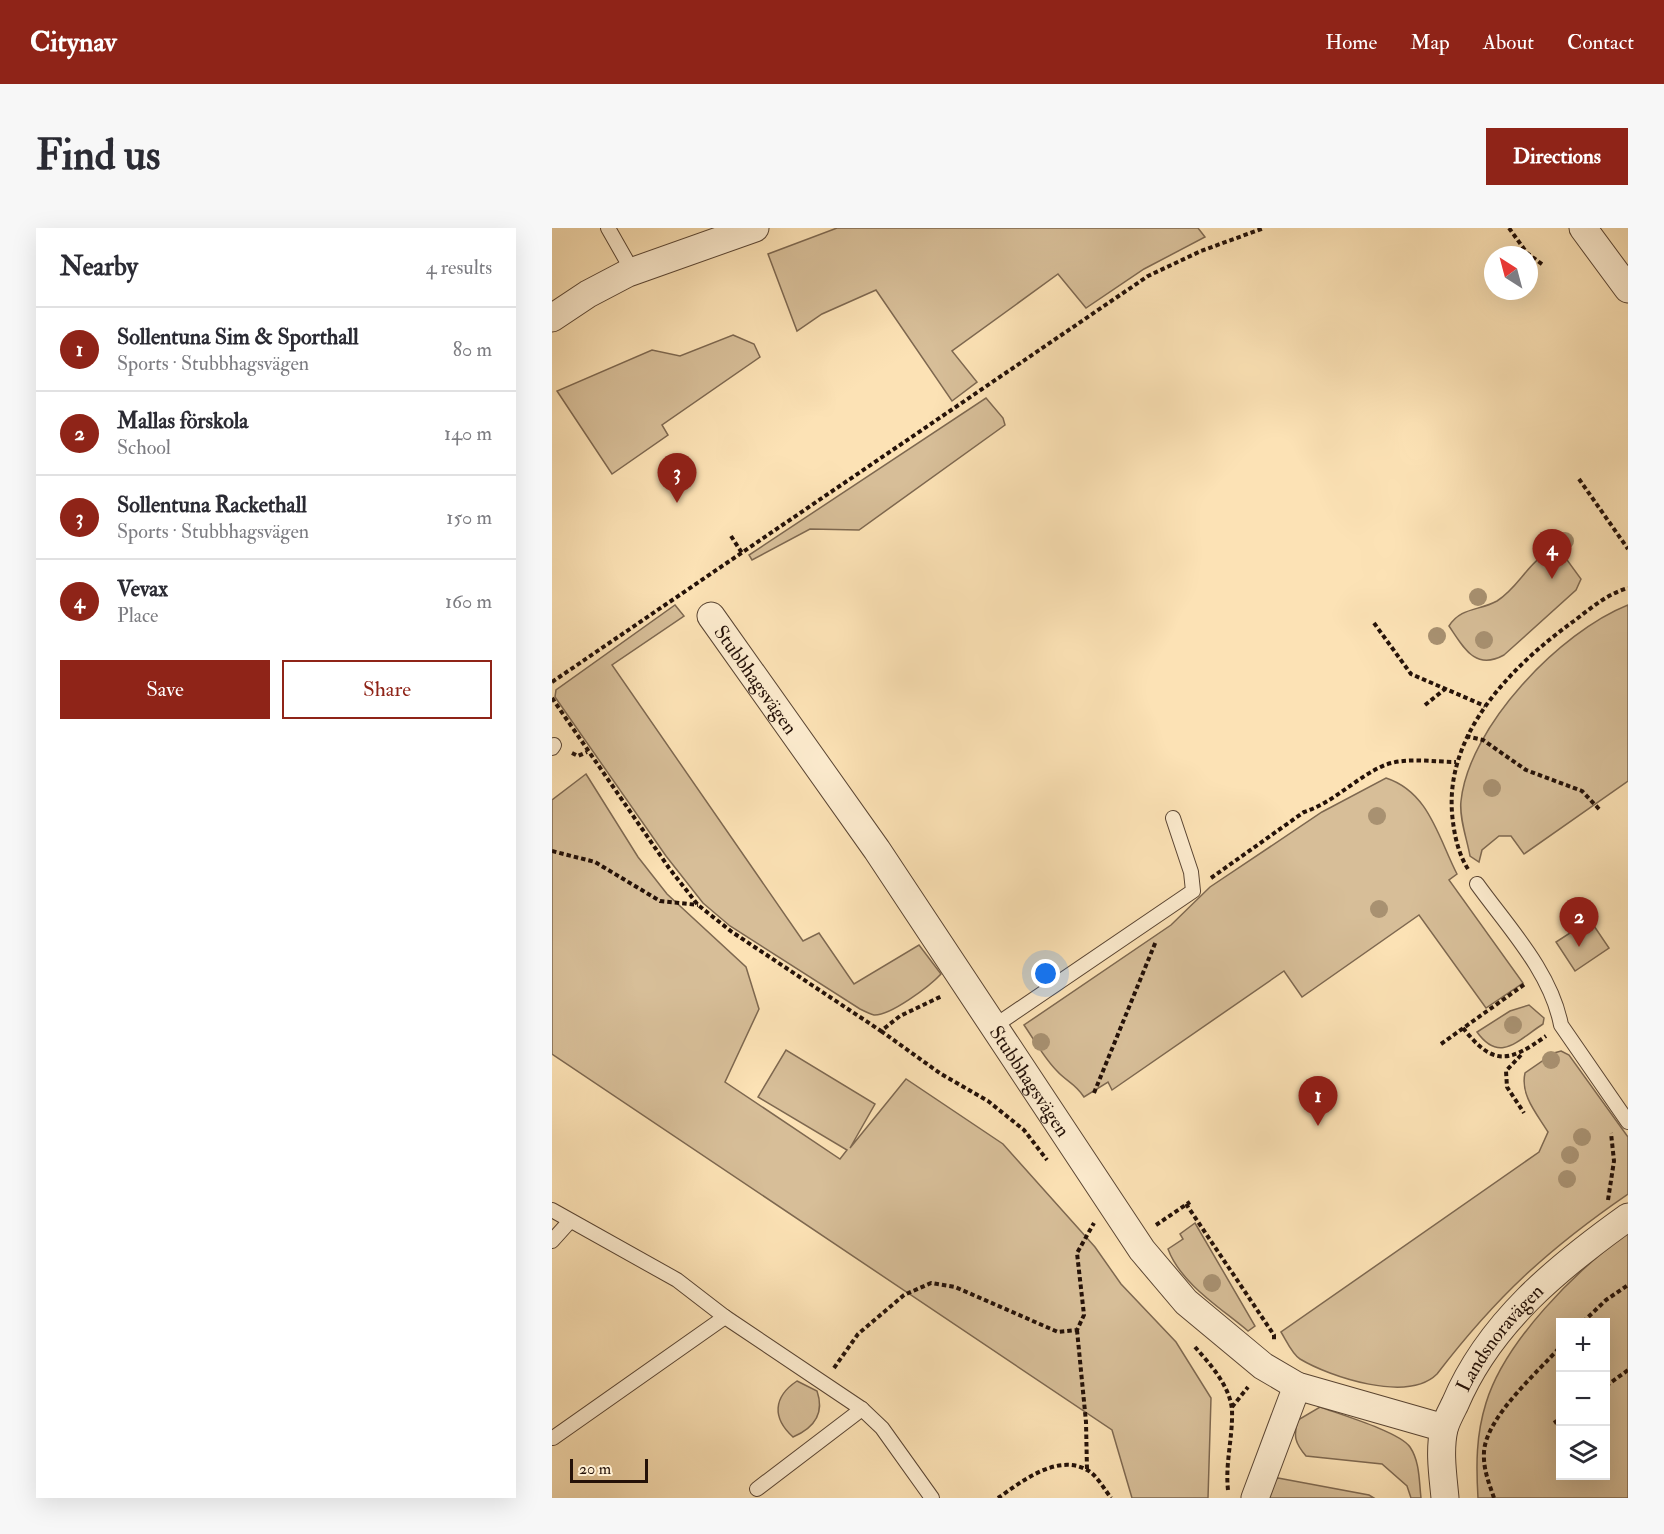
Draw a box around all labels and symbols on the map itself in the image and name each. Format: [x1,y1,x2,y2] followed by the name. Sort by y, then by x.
[1484,246,1538,300] north arrow
[658,454,696,503] pin: 3
[1532,530,1572,579] pin: 4
[708,620,803,739] street label: Stubbhagsvägen
[1560,898,1598,947] pin: 2
[1031,959,1060,988] your location
[984,1021,1075,1142] street label: Stubbhagsvägen
[1298,1076,1338,1126] pin: 1
[1451,1279,1549,1396] street label: Landsnoravägen
[570,1456,648,1484] scale bar

